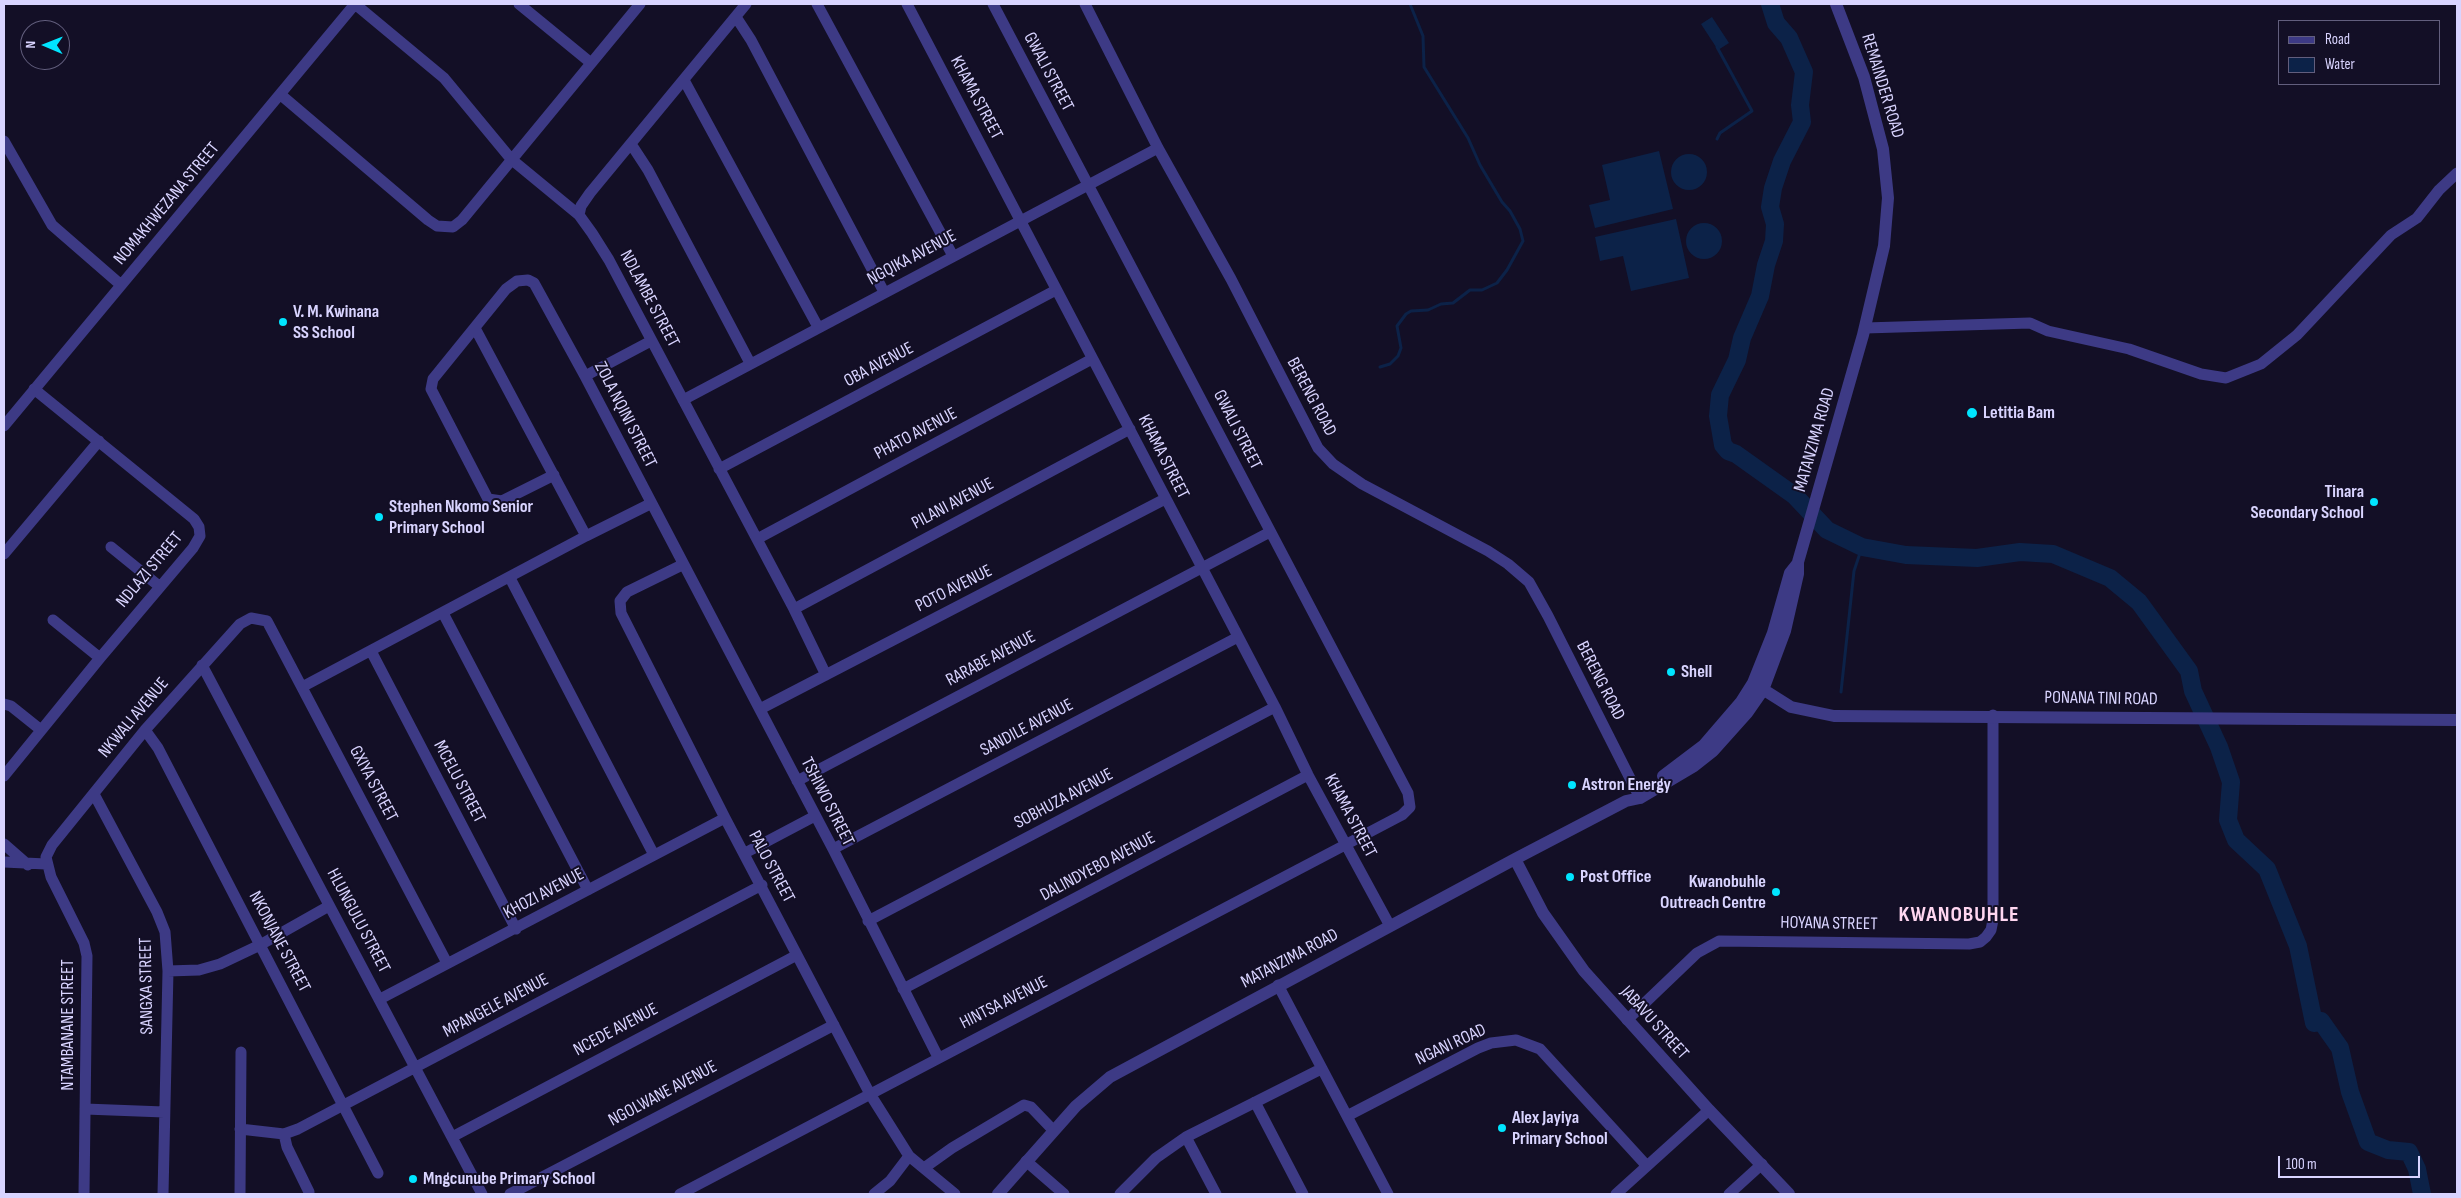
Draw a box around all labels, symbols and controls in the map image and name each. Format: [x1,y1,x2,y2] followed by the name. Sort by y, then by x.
[20,20,70,70] north arrow
[2278,20,2441,85] legend
[1018,29,1078,115] street label: GWALI STREET
[2325,30,2350,49] text: Road
[1856,31,1908,141] street label: REMAINDER ROAD
[22,41,39,49] text: N
[945,53,1007,143] street label: KHAMA STREET
[2325,55,2355,74] text: Water
[110,138,224,270] street label: NOMAKHWEZANA STREET
[864,226,960,290] street label: NGQIKA AVENUE
[614,247,684,351] street label: NDLAMBE STREET
[293,301,379,344] place label: V. M. Kwinana SS School
[277,316,289,328] marker: V. M. Kwinana SS School
[841,338,917,392] street label: OBA AVENUE
[1281,354,1341,440] street label: BERENG ROAD
[589,358,661,472] street label: ZOLA NQINI STREET
[1790,386,1840,494] street label: MATANZIMA ROAD
[1208,387,1266,473] street label: GWALI STREET
[1983,402,2055,424] place label: Letitia Bam
[871,403,961,465] street label: PHATO AVENUE
[1965,406,1979,420] marker: Letitia Bam
[1133,411,1193,503] street label: KHAMA STREET
[908,473,998,535] street label: PILANI AVENUE
[2250,481,2364,524] place label: Tinara Secondary School
[389,496,533,538] place label: Stephen Nkomo Senior Primary School
[2368,496,2380,508] marker: Tinara Secondary School
[373,511,385,523] marker: Stephen Nkomo Senior Primary School
[112,528,188,612] street label: NDLAZI STREET
[912,561,996,617] street label: POTO AVENUE
[943,626,1039,692] street label: RARABE AVENUE
[1571,638,1629,724] street label: BERENG ROAD
[1681,661,1712,683] place label: Shell
[1665,666,1677,678] marker: Shell
[94,674,174,762] street label: NKWALI AVENUE
[2044,687,2158,711] street label: PONANA TINI ROAD
[977,694,1077,762] street label: SANDILE AVENUE
[428,737,490,827] street label: MCELU STREET
[344,742,402,826] street label: GXIYA STREET
[796,754,858,850] street label: TSHIWO STREET
[1011,764,1117,834] street label: SOBHUZA AVENUE
[1319,771,1381,861] street label: KHAMA STREET
[1582,774,1671,796] place label: Astron Energy
[1566,779,1578,791] marker: Astron Energy
[743,827,799,907] street label: PALO STREET
[1037,828,1159,906] street label: DALINDYEBO AVENUE
[500,864,588,924] street label: KHOZI AVENUE
[321,865,395,977] street label: HLUNGULU STREET
[1580,866,1651,888] place label: Post Office
[1564,871,1576,883] marker: Post Office
[1660,871,1766,914] place label: Kwanobuhle Outreach Centre
[1770,886,1782,898] marker: Kwanobuhle Outreach Centre
[243,888,315,996] street label: NKONJANE STREET
[1897,902,2021,928] district label: KWANOBUHLE
[1780,912,1878,936] street label: HOYANA STREET
[1238,924,1342,994] street label: MATANZIMA ROAD
[135,937,159,1035] street label: SANGXA STREET
[57,959,79,1091] street label: NTAMBANANE STREET
[440,969,552,1043] street label: MPANGELE AVENUE
[956,972,1052,1034] street label: HINTSA AVENUE
[1615,982,1693,1064] street label: JABAVU STREET
[570,999,662,1061] street label: NCEDE AVENUE
[1412,1019,1490,1071] street label: NGANI ROAD
[605,1056,721,1132] street label: NGOLWANE AVENUE
[1512,1107,1608,1150] place label: Alex Jayiya Primary School
[1496,1122,1508,1134] marker: Alex Jayiya Primary School
[2281,1146,2424,1178] scale bar
[2286,1155,2317,1174] text: 100 m
[423,1168,595,1190] place label: Mngcunube Primary School
[407,1173,419,1185] marker: Mngcunube Primary School

